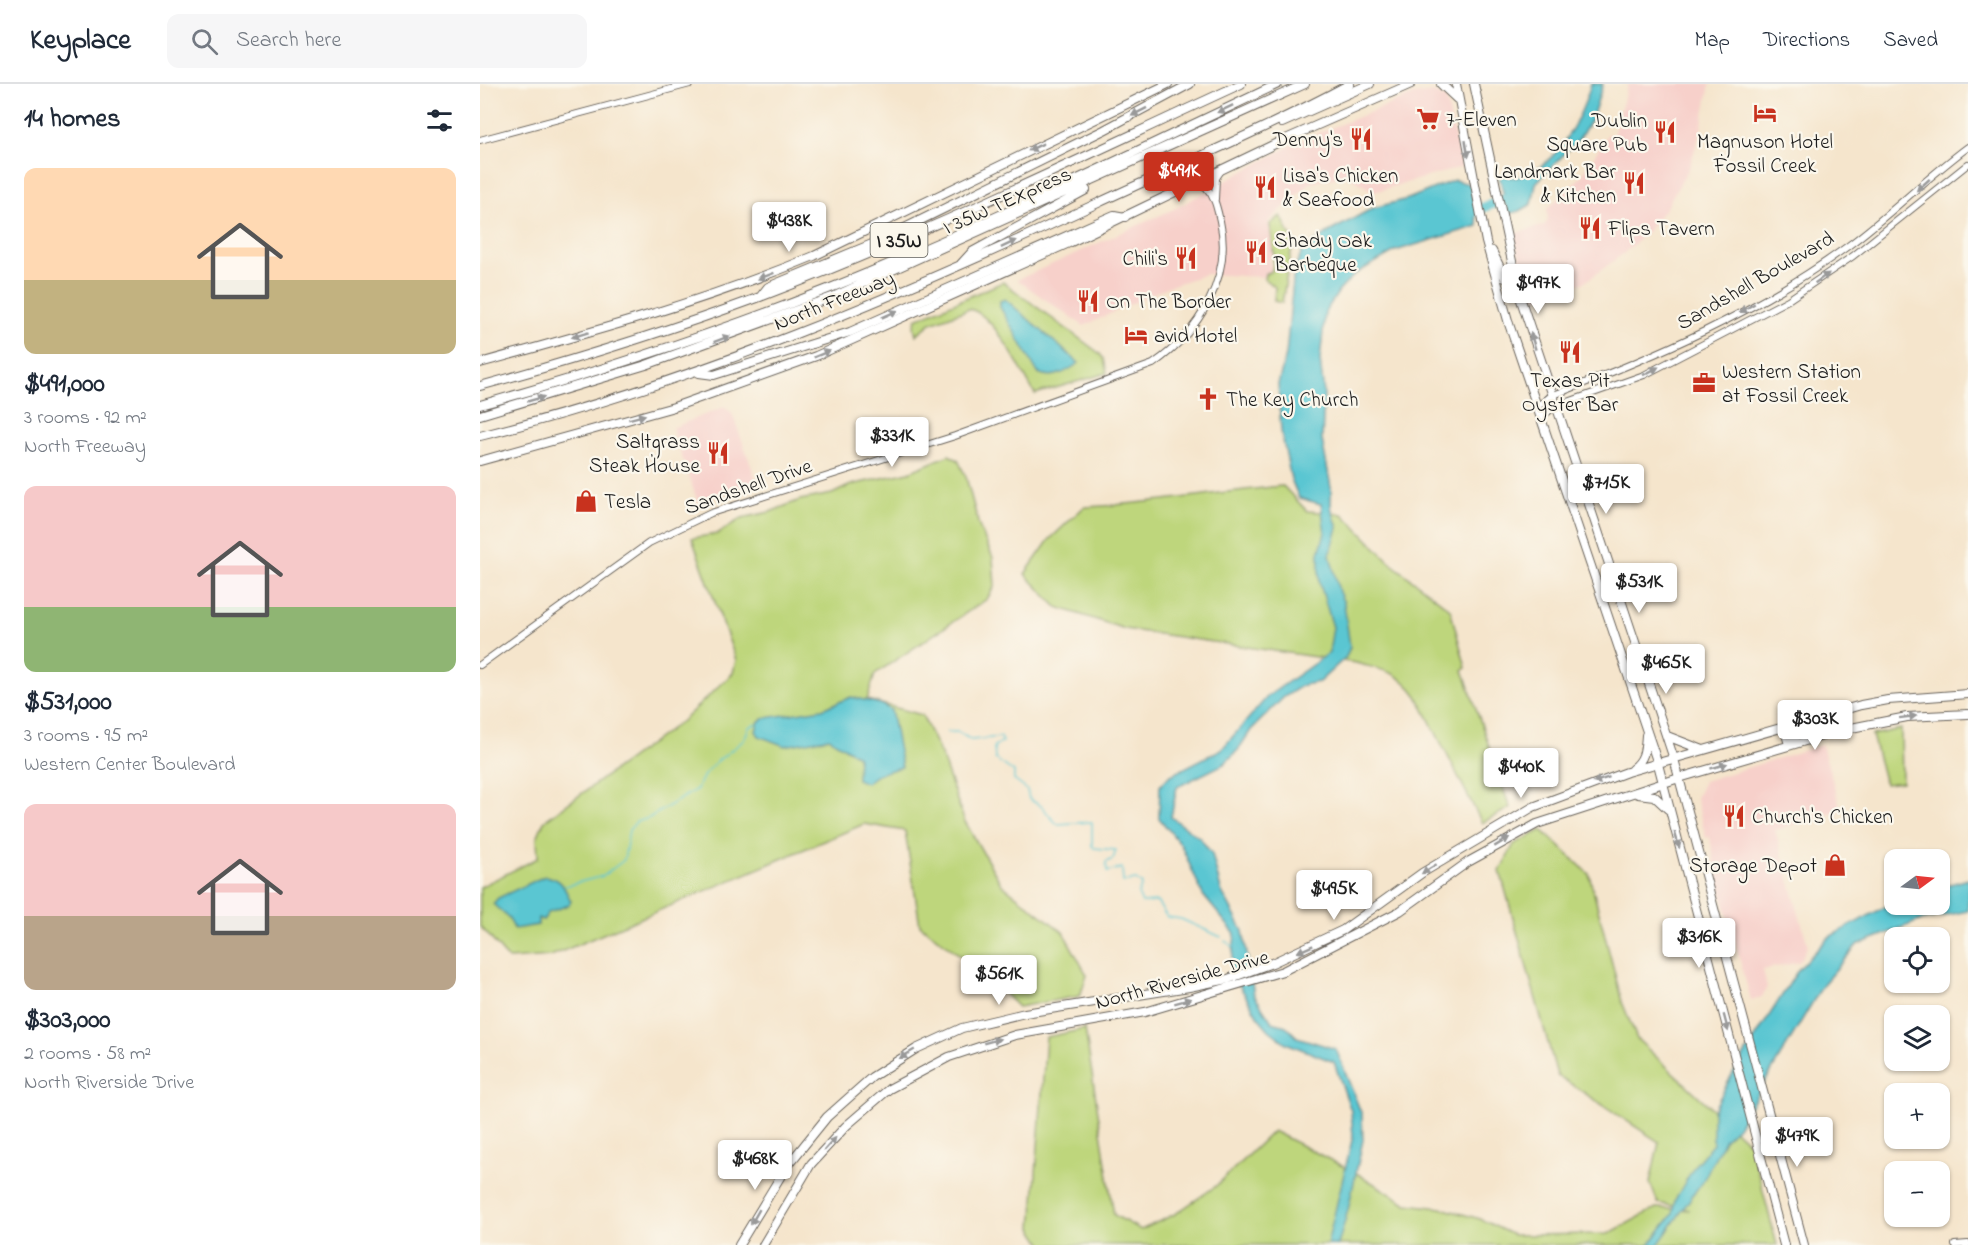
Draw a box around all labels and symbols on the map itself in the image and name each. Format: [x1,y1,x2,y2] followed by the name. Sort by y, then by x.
[1752,100,1778,126] hotel icon: Magnuson Hotel Fossil Creek
[1217,104,1234,113] one-way arrow
[1415,106,1441,132] supermarket icon: 7-Eleven
[1446,106,1517,136] place label: 7-Eleven
[1130,107,1147,117] one-way arrow
[1546,107,1647,161] place label: Dublin Square Pub
[1652,119,1678,145] restaurant icon: Dublin Square Pub
[1272,126,1343,158] place label: Denny's
[1348,126,1374,152] restaurant icon: Denny's
[1697,128,1833,182] place label: Magnuson Hotel Fossil Creek
[1463,140,1472,159] one-way arrow
[1028,142,1045,152] one-way arrow
[1137,152,1221,203] pin: $491K
[1494,158,1616,212] place label: Landmark Bar & Kitchen
[939,160,1077,244] street label: I 35W TEXpress
[1283,162,1398,216] place label: Lisa's Chicken & Seafood
[1621,170,1647,196] restaurant icon: Landmark Bar & Kitchen
[1252,174,1278,200] restaurant icon: Lisa's Chicken & Seafood
[1916,178,1931,191] one-way arrow
[747,202,831,253] pin: $438K
[1577,215,1603,241] restaurant icon: Flips Tavern
[1607,215,1715,245] place label: Flips Tavern
[870,223,928,257] road number: I 35W
[1672,224,1840,339] street label: Sandshell Boulevard
[1273,227,1373,281] place label: Shady Oak Barbeque
[1243,239,1269,265] restaurant icon: Shady Oak Barbeque
[1001,240,1018,249] one-way arrow
[1123,245,1168,275] place label: Chili's
[1173,245,1199,271] restaurant icon: Chili's
[770,264,900,342] street label: North Freeway
[1496,264,1580,315] pin: $497K
[756,271,774,281] one-way arrow
[1813,272,1829,284] one-way arrow
[1075,288,1101,314] restaurant icon: On The Border
[1106,288,1232,318] place label: On The Border
[1739,303,1755,314] one-way arrow
[882,309,900,319] one-way arrow
[1123,322,1149,348] hotel icon: avid Hotel
[1154,322,1237,352] place label: avid Hotel
[571,331,589,340] one-way arrow
[1528,332,1537,350] one-way arrow
[713,334,731,344] one-way arrow
[1557,339,1583,365] restaurant icon: Texas Pit Oyster Bar
[813,349,831,358] one-way arrow
[1722,358,1861,412] place label: Western Station at Fossil Creek
[1643,366,1660,376] one-way arrow
[1522,367,1619,423] place label: Texas Pit Oyster Bar
[1691,370,1717,396] office icon: Western Station at Fossil Creek
[1195,386,1221,412] church icon: The Key Church
[1226,386,1358,418] place label: The Key Church
[527,394,545,403] one-way arrow
[629,412,647,421] one-way arrow
[850,417,934,468] pin: $331K
[589,428,701,482] place label: Saltgrass Steak House
[705,440,731,466] restaurant icon: Saltgrass Steak House
[681,452,817,524] street label: Sandshell Drive
[1564,464,1648,515] pin: $715K
[573,488,599,514] shop icon: Tesla
[604,488,651,518] place label: Tesla
[1597,563,1681,614] pin: $531K
[1624,644,1708,695] pin: $465K
[1773,700,1857,751] pin: $303K
[1898,713,1917,722] one-way arrow
[1479,748,1563,799] pin: $440K
[1710,761,1728,770] one-way arrow
[1592,776,1610,786] one-way arrow
[1721,803,1747,829] restaurant icon: Church's Chicken
[1752,803,1893,833] place label: Church's Chicken
[1673,831,1683,849] one-way arrow
[1494,837,1510,848] one-way arrow
[1884,849,1950,915] north arrow
[1689,852,1817,884] place label: Storage Depot
[1822,852,1848,878] shop icon: Storage Depot
[1421,863,1437,874] one-way arrow
[1292,870,1376,921] pin: $495K
[1657,918,1741,969] pin: $316K
[1092,943,1273,1019] street label: North Riverside Drive
[1296,944,1313,953] one-way arrow
[957,955,1041,1006] pin: $561K
[1174,996,1192,1005] one-way arrow
[1722,1014,1731,1032] one-way arrow
[983,1036,1001,1046] one-way arrow
[898,1049,915,1059] one-way arrow
[1755,1117,1839,1168] pin: $479K
[823,1137,836,1152] one-way arrow
[713,1140,797,1191] pin: $468K
[751,1208,761,1225] one-way arrow

